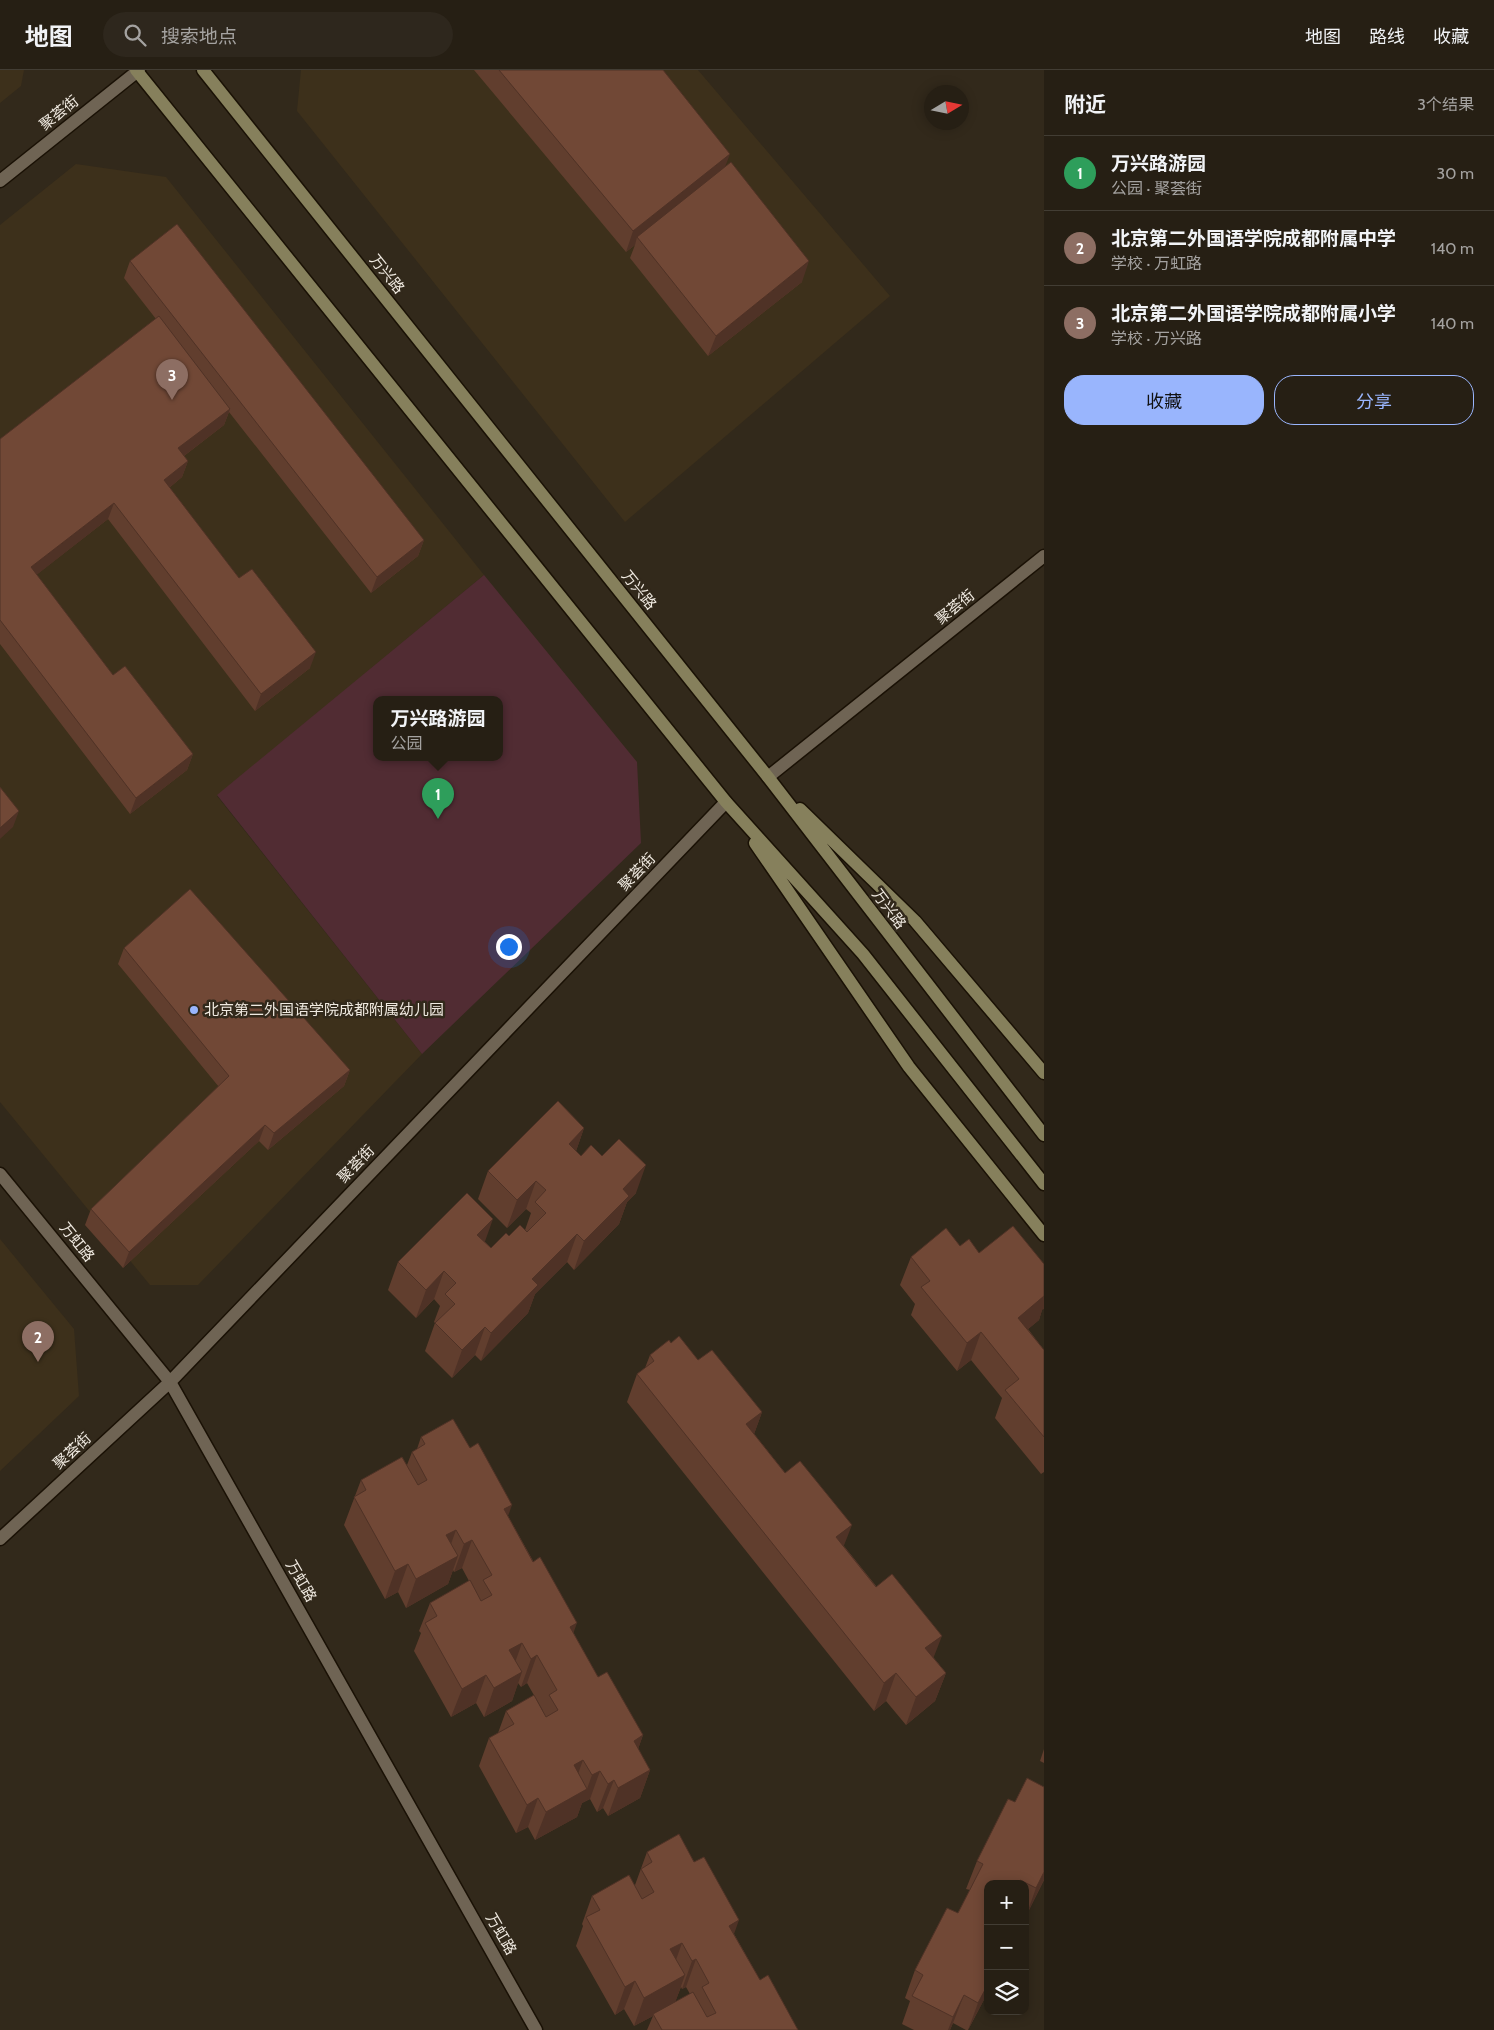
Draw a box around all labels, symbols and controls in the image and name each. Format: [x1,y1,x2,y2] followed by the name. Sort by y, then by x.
[103,12,453,57] search box
[121,21,149,49] icon: search
[25,22,73,51] text: 地图
[161,25,237,48] text: 搜索地点
[1305,26,1341,48] text: 地图
[1369,26,1405,48] text: 路线
[1433,26,1469,48] text: 收藏
[924,85,969,130] north arrow
[36,92,82,134] street label: 聚荟街
[1064,92,1106,117] text: 附近
[1417,95,1474,114] text: 3个结果
[1111,152,1206,175] text: 万兴路游园
[1077,164,1083,183] text: 1
[1437,164,1474,183] text: 30 m
[1111,179,1202,198] text: 公园 · 聚荟街
[1111,227,1396,250] text: 北京第二外国语学院成都附属中学
[1076,239,1084,258] text: 2
[1431,239,1474,258] text: 140 m
[366,251,408,297] street label: 万兴路
[1111,254,1202,273] text: 学校 · 万虹路
[1111,302,1396,325] text: 北京第二外国语学院成都附属小学
[1076,314,1084,333] text: 3
[1431,314,1474,333] text: 140 m
[1111,329,1202,348] text: 学校 · 万兴路
[156,359,188,400] pin: 3
[1064,375,1264,425] button: 收藏
[1274,375,1474,425] button: 分享
[618,567,660,613] street label: 万兴路
[932,586,978,628] street label: 聚荟街
[373,696,503,761] popup
[390,707,486,730] text: 万兴路游园
[390,734,423,753] text: 公园
[422,778,454,819] pin: 1
[615,850,659,894] street label: 聚荟街
[868,886,910,932] street label: 万兴路
[496,934,522,960] your location
[204,1001,444,1019] place label: 北京第二外国语学院成都附属幼儿园
[188,1004,200,1016] marker: 北京第二外国语学院成都附属幼儿园
[334,1142,378,1186] street label: 聚荟街
[56,1219,98,1265] street label: 万虹路
[22,1321,54,1362] pin: 2
[49,1429,95,1473] street label: 聚荟街
[282,1557,320,1605] street label: 万虹路
[984,1880,1029,2015] map controls
[984,1880,1029,1925] button: +
[482,1910,520,1958] street label: 万虹路
[984,1925,1029,1970] button: −
[984,1970,1029,2015] button: layers

